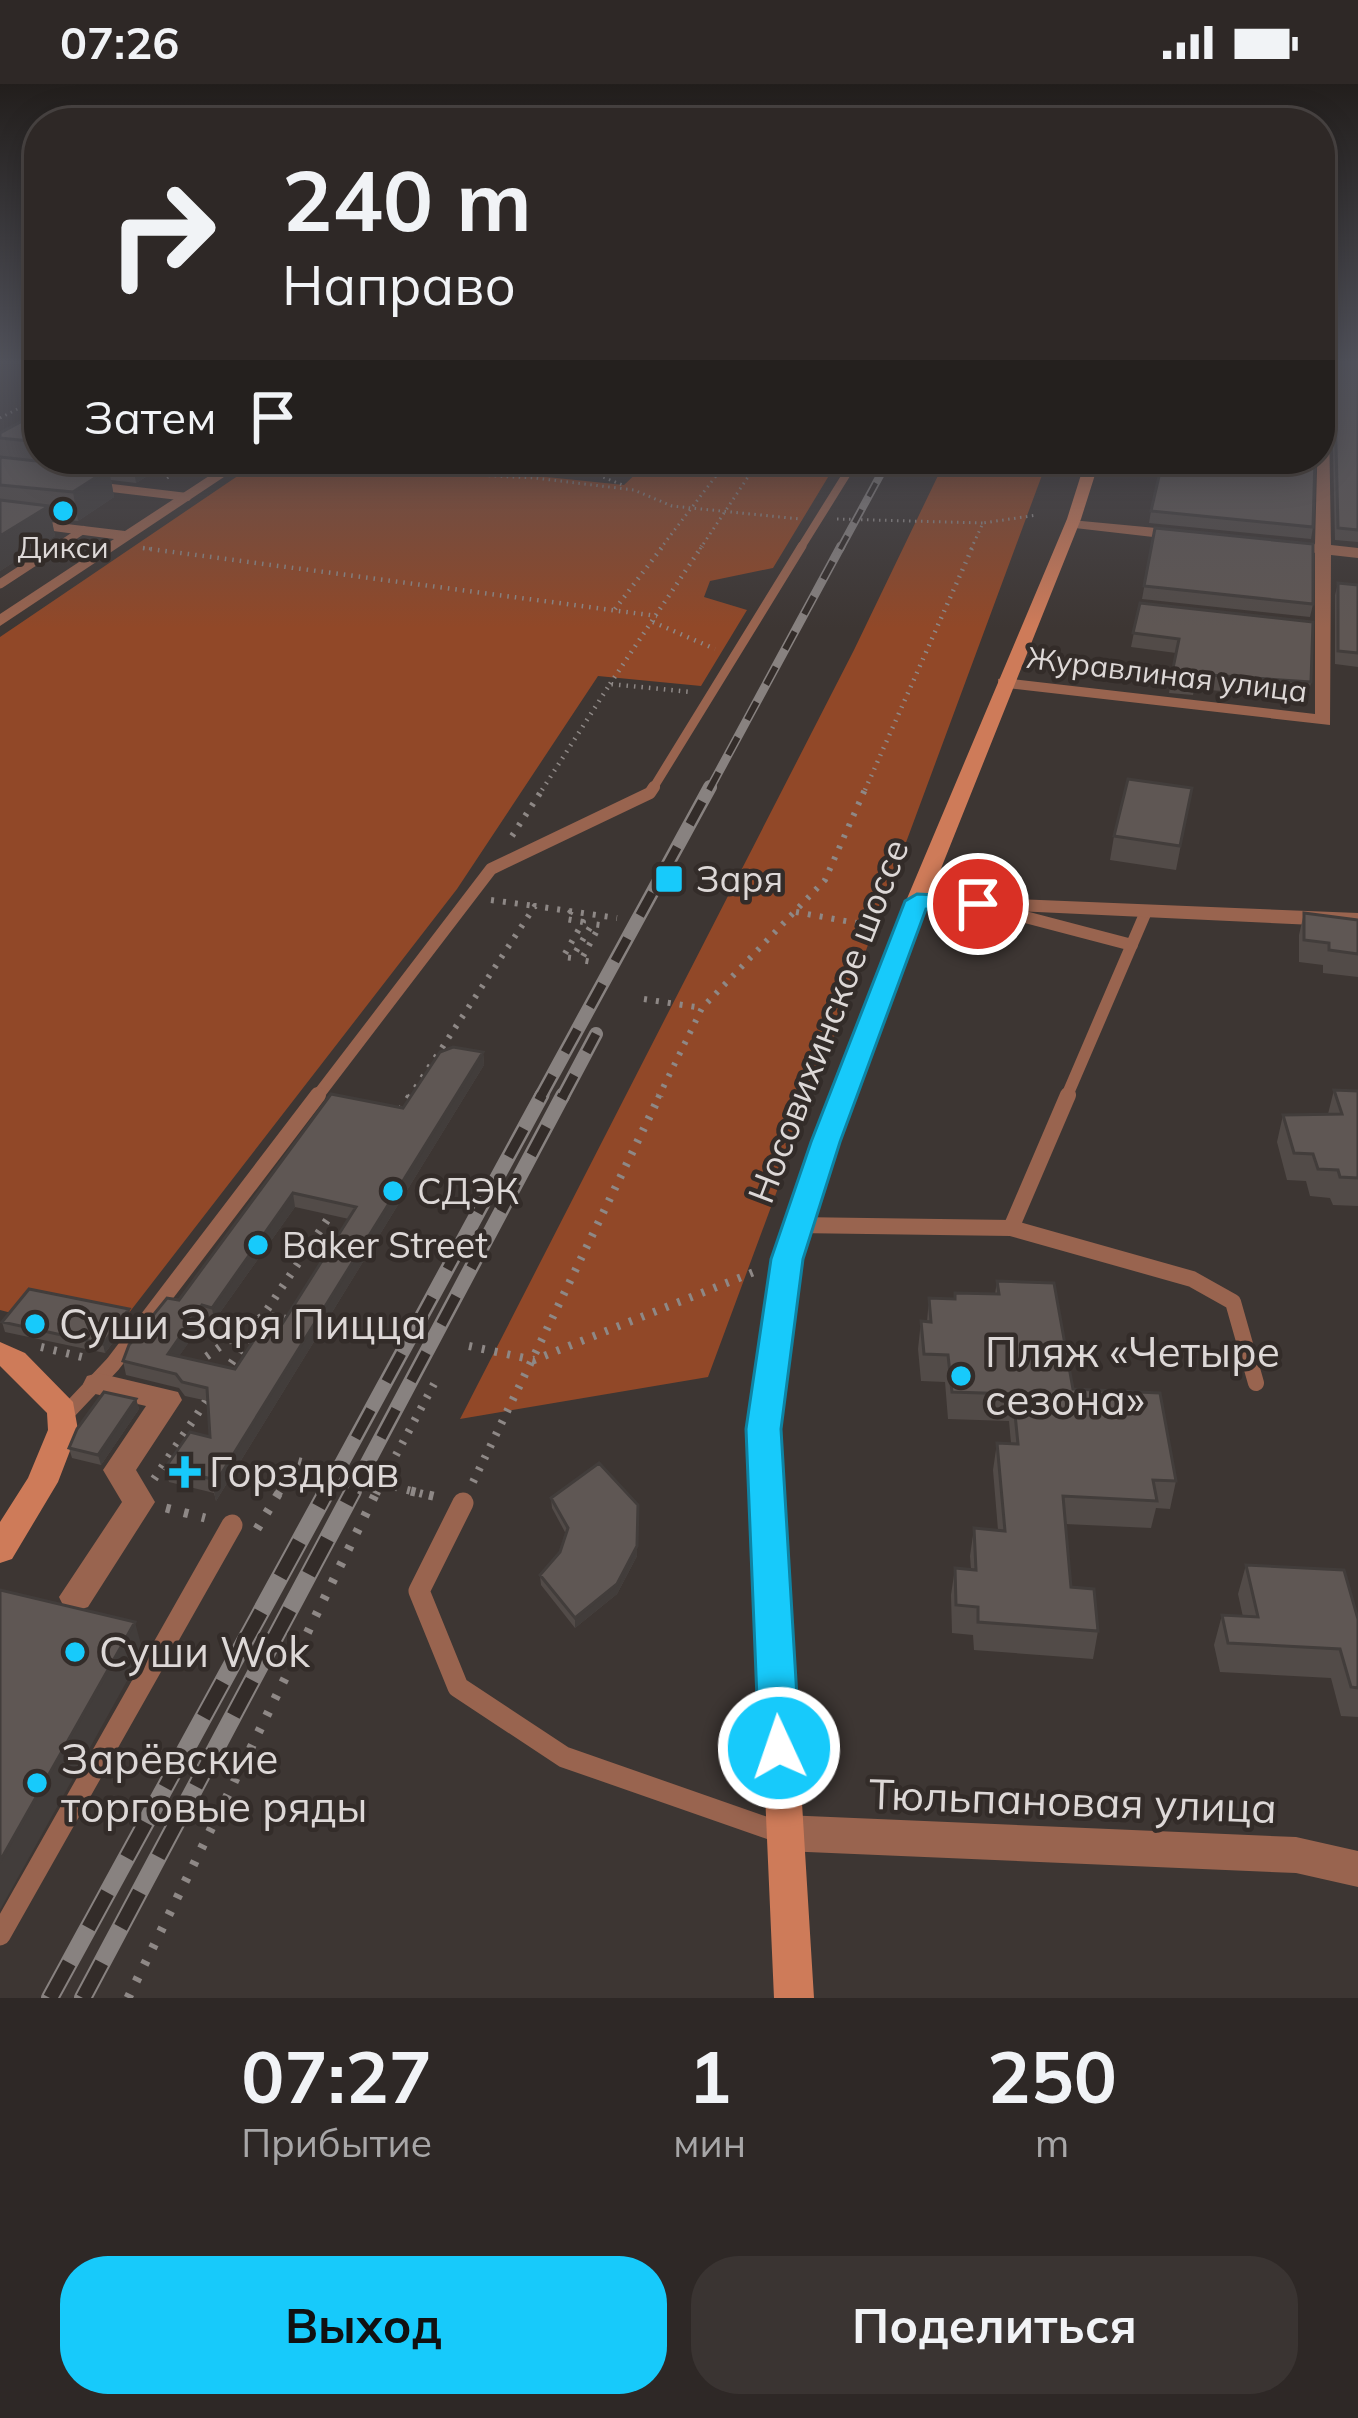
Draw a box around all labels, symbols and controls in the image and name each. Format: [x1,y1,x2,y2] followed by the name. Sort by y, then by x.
[60,14,179,70] text: 07:26
[282,147,532,252] text: 240 m
[84,156,240,312] icon: right
[282,251,516,319] text: Направо
[240,384,306,450] icon: arrive
[84,389,216,445] text: Затем
[50,498,76,524] marker: Дикси
[17,528,109,566] place label: Дикси
[1025,638,1309,710] street label: Журавлиная улица
[737,833,918,1209] street label: Носовихинское шоссе
[927,853,1029,955] pin
[696,856,783,901] place label: Заря
[653,863,685,895] marker: Заря
[945,871,1011,937] icon: arrive
[417,1168,519,1213] place label: СДЭК
[380,1178,406,1204] marker: СДЭК
[282,1222,488,1267] place label: Baker Street
[245,1232,271,1258] marker: Baker Street
[59,1297,427,1350] place label: Суши Заря Пицца
[22,1311,48,1337] marker: Суши Заря Пицца
[985,1325,1280,1426] place label: Пляж «Четыре сезона»
[948,1363,974,1389] marker: Пляж «Четыре сезона»
[209,1445,399,1498] place label: Горздрав
[172,1459,198,1485] marker: Горздрав
[99,1625,310,1678] place label: Суши Wok
[62,1639,88,1665] marker: Суши Wok
[716,1685,842,1811] position arrow
[61,1732,368,1833] place label: Зарёвские торговые ряды
[868,1767,1278,1834] street label: Тюльпановая улица
[24,1770,50,1796] marker: Зарёвские торговые ряды
[241,2031,432,2121] text: 07:27
[688,2031,731,2121] text: 1
[987,2031,1117,2121] text: 250
[241,2118,432,2167] text: Прибытие
[673,2118,746,2167] text: мин
[1035,2118,1069,2167] text: m
[60,2256,667,2394] button: Выход
[691,2256,1298,2394] button: Поделиться

